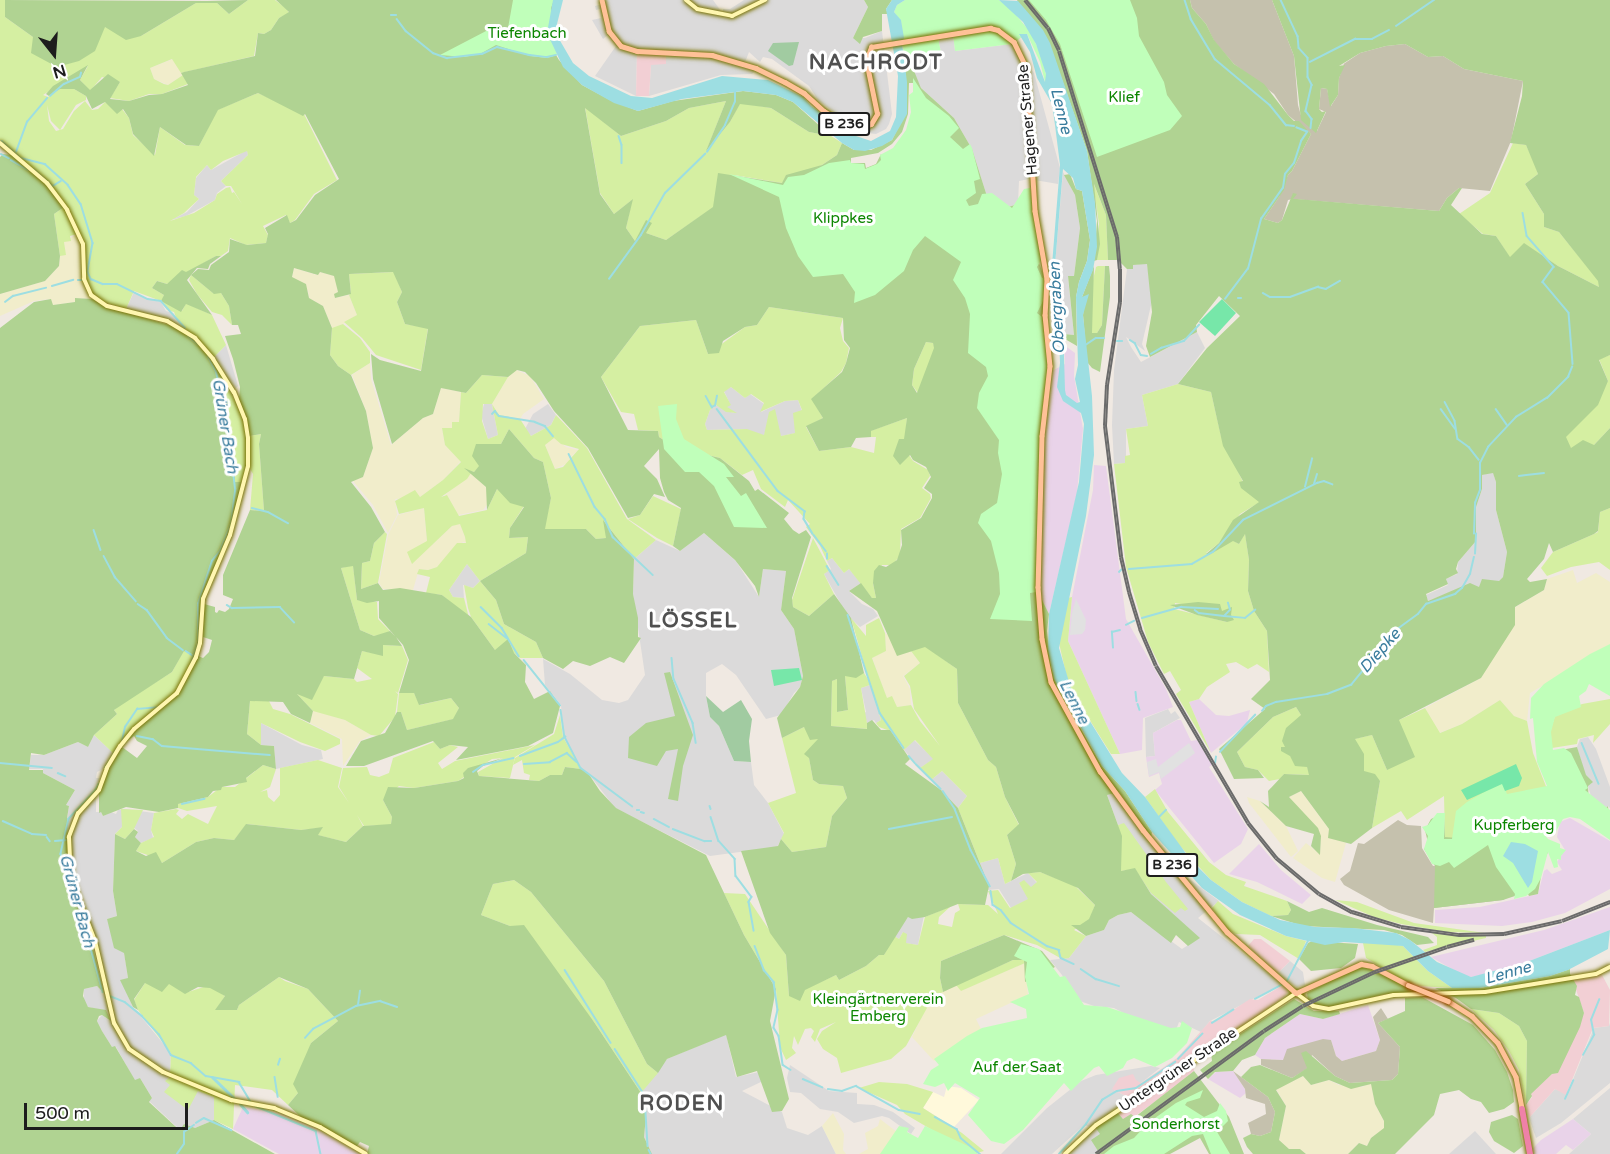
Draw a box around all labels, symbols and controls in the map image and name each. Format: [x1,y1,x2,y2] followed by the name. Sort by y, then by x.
[24,24,84,84] north arrow
[487,25,567,43] park label: Tiefenbach
[809,50,943,76] district label: NACHRODT
[50,60,68,83] text: N
[1014,64,1042,176] street label: Hagener Straße
[1046,86,1076,136] water label: Lenne
[1108,89,1140,107] park label: Klief
[817,113,871,135] road number: B 236
[813,210,873,228] park label: Klippkes
[1045,262,1069,354] water label: Obergraben
[208,377,242,475] water label: Grüner Bach
[648,608,738,634] district label: LÖSSEL
[1355,625,1405,677] water label: Diepke
[1055,677,1093,727] water label: Lenne
[1473,817,1555,835] park label: Kupferberg
[55,852,99,950] water label: Grüner Bach
[1145,854,1199,876] road number: B 236
[1483,957,1533,989] water label: Lenne
[812,990,944,1025] park label: Kleingärtnerverein Emberg
[1116,1024,1240,1116] street label: Untergrüner Straße
[973,1059,1061,1077] park label: Auf der Saat
[27,1091,190,1129] scale bar
[639,1091,725,1117] district label: RODEN
[35,1102,90,1124] text: 500 m
[1132,1116,1220,1134] park label: Sonderhorst

